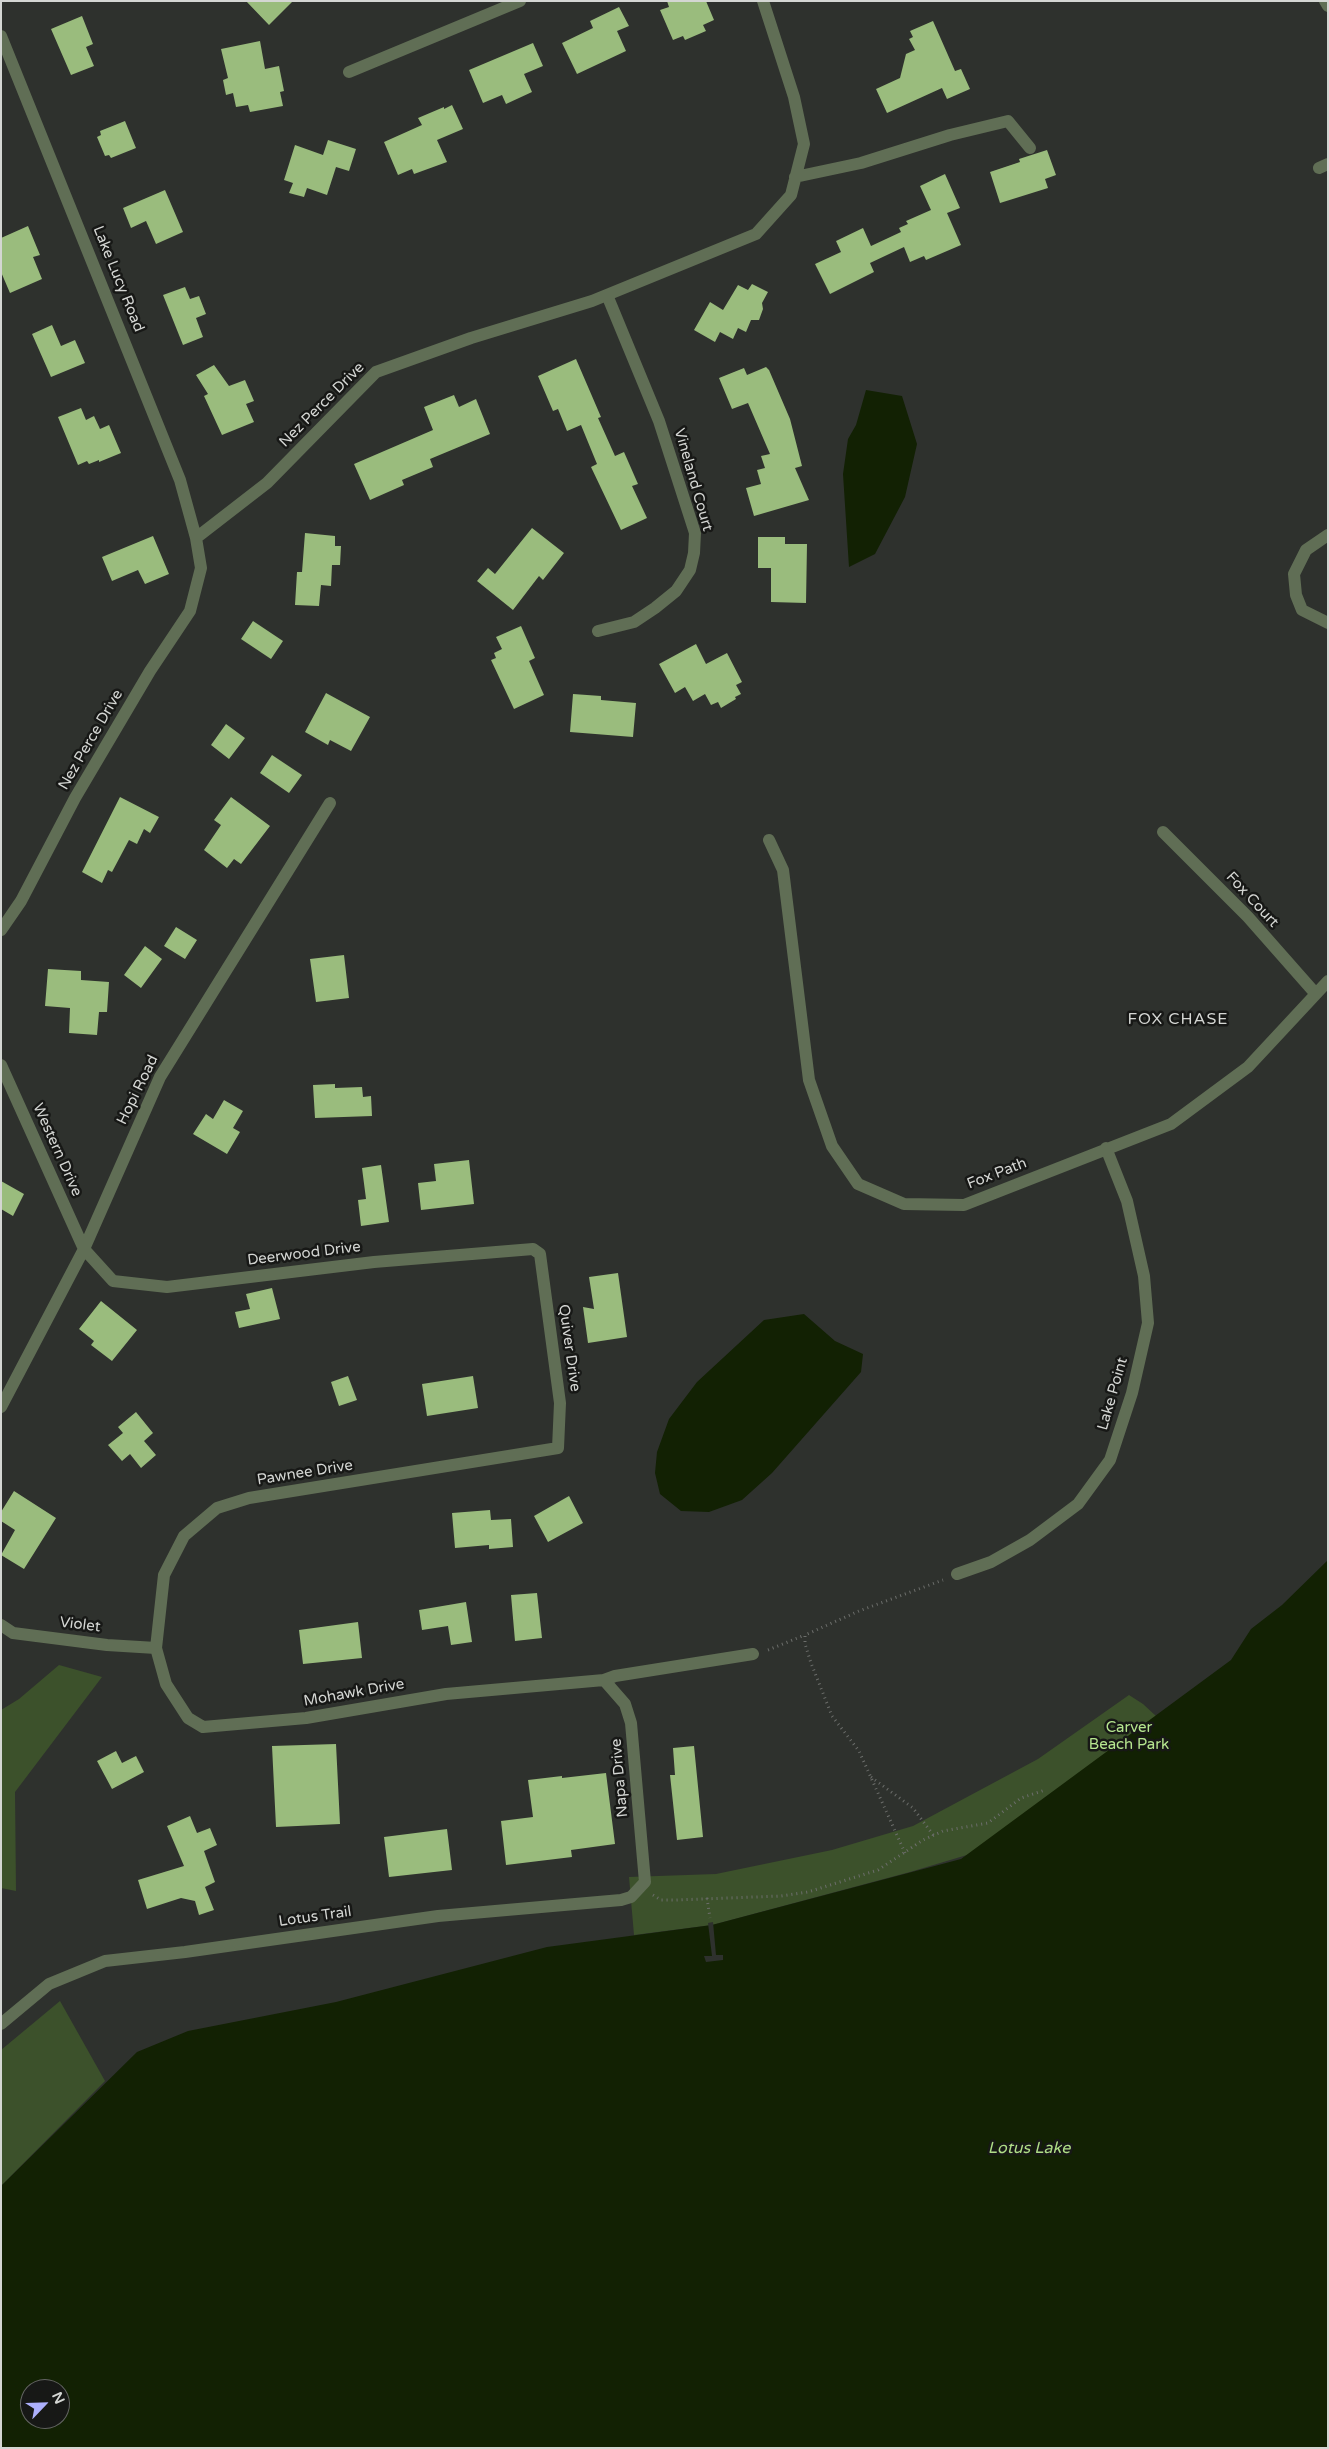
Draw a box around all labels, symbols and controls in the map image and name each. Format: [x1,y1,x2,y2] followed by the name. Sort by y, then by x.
[89,223,147,335] street label: Lake Lucy Road
[276,359,368,451] street label: Nez Perce Drive
[670,426,716,534] street label: Vineland Court
[55,687,127,793] street label: Nez Perce Drive
[1222,868,1282,932] street label: Fox Court
[1126,1010,1230,1030] district label: FOX CHASE
[113,1052,163,1128] street label: Hopi Road
[28,1101,86,1199] street label: Western Drive
[965,1154,1029,1194] street label: Fox Path
[246,1238,362,1270] street label: Deerwood Drive
[554,1303,584,1393] street label: Quiver Drive
[1094,1356,1132,1432] street label: Lake Point
[256,1457,354,1489] street label: Pawnee Drive
[59,1614,101,1636] street label: Violet
[302,1675,406,1711] street label: Mohawk Drive
[1089,1719,1169,1754] park label: Carver Beach Park
[608,1738,632,1818] street label: Napa Drive
[277,1903,353,1931] street label: Lotus Trail
[988,2139,1070,2159] water label: Lotus Lake
[20,2379,70,2429] north arrow
[48,2390,68,2407] text: N

